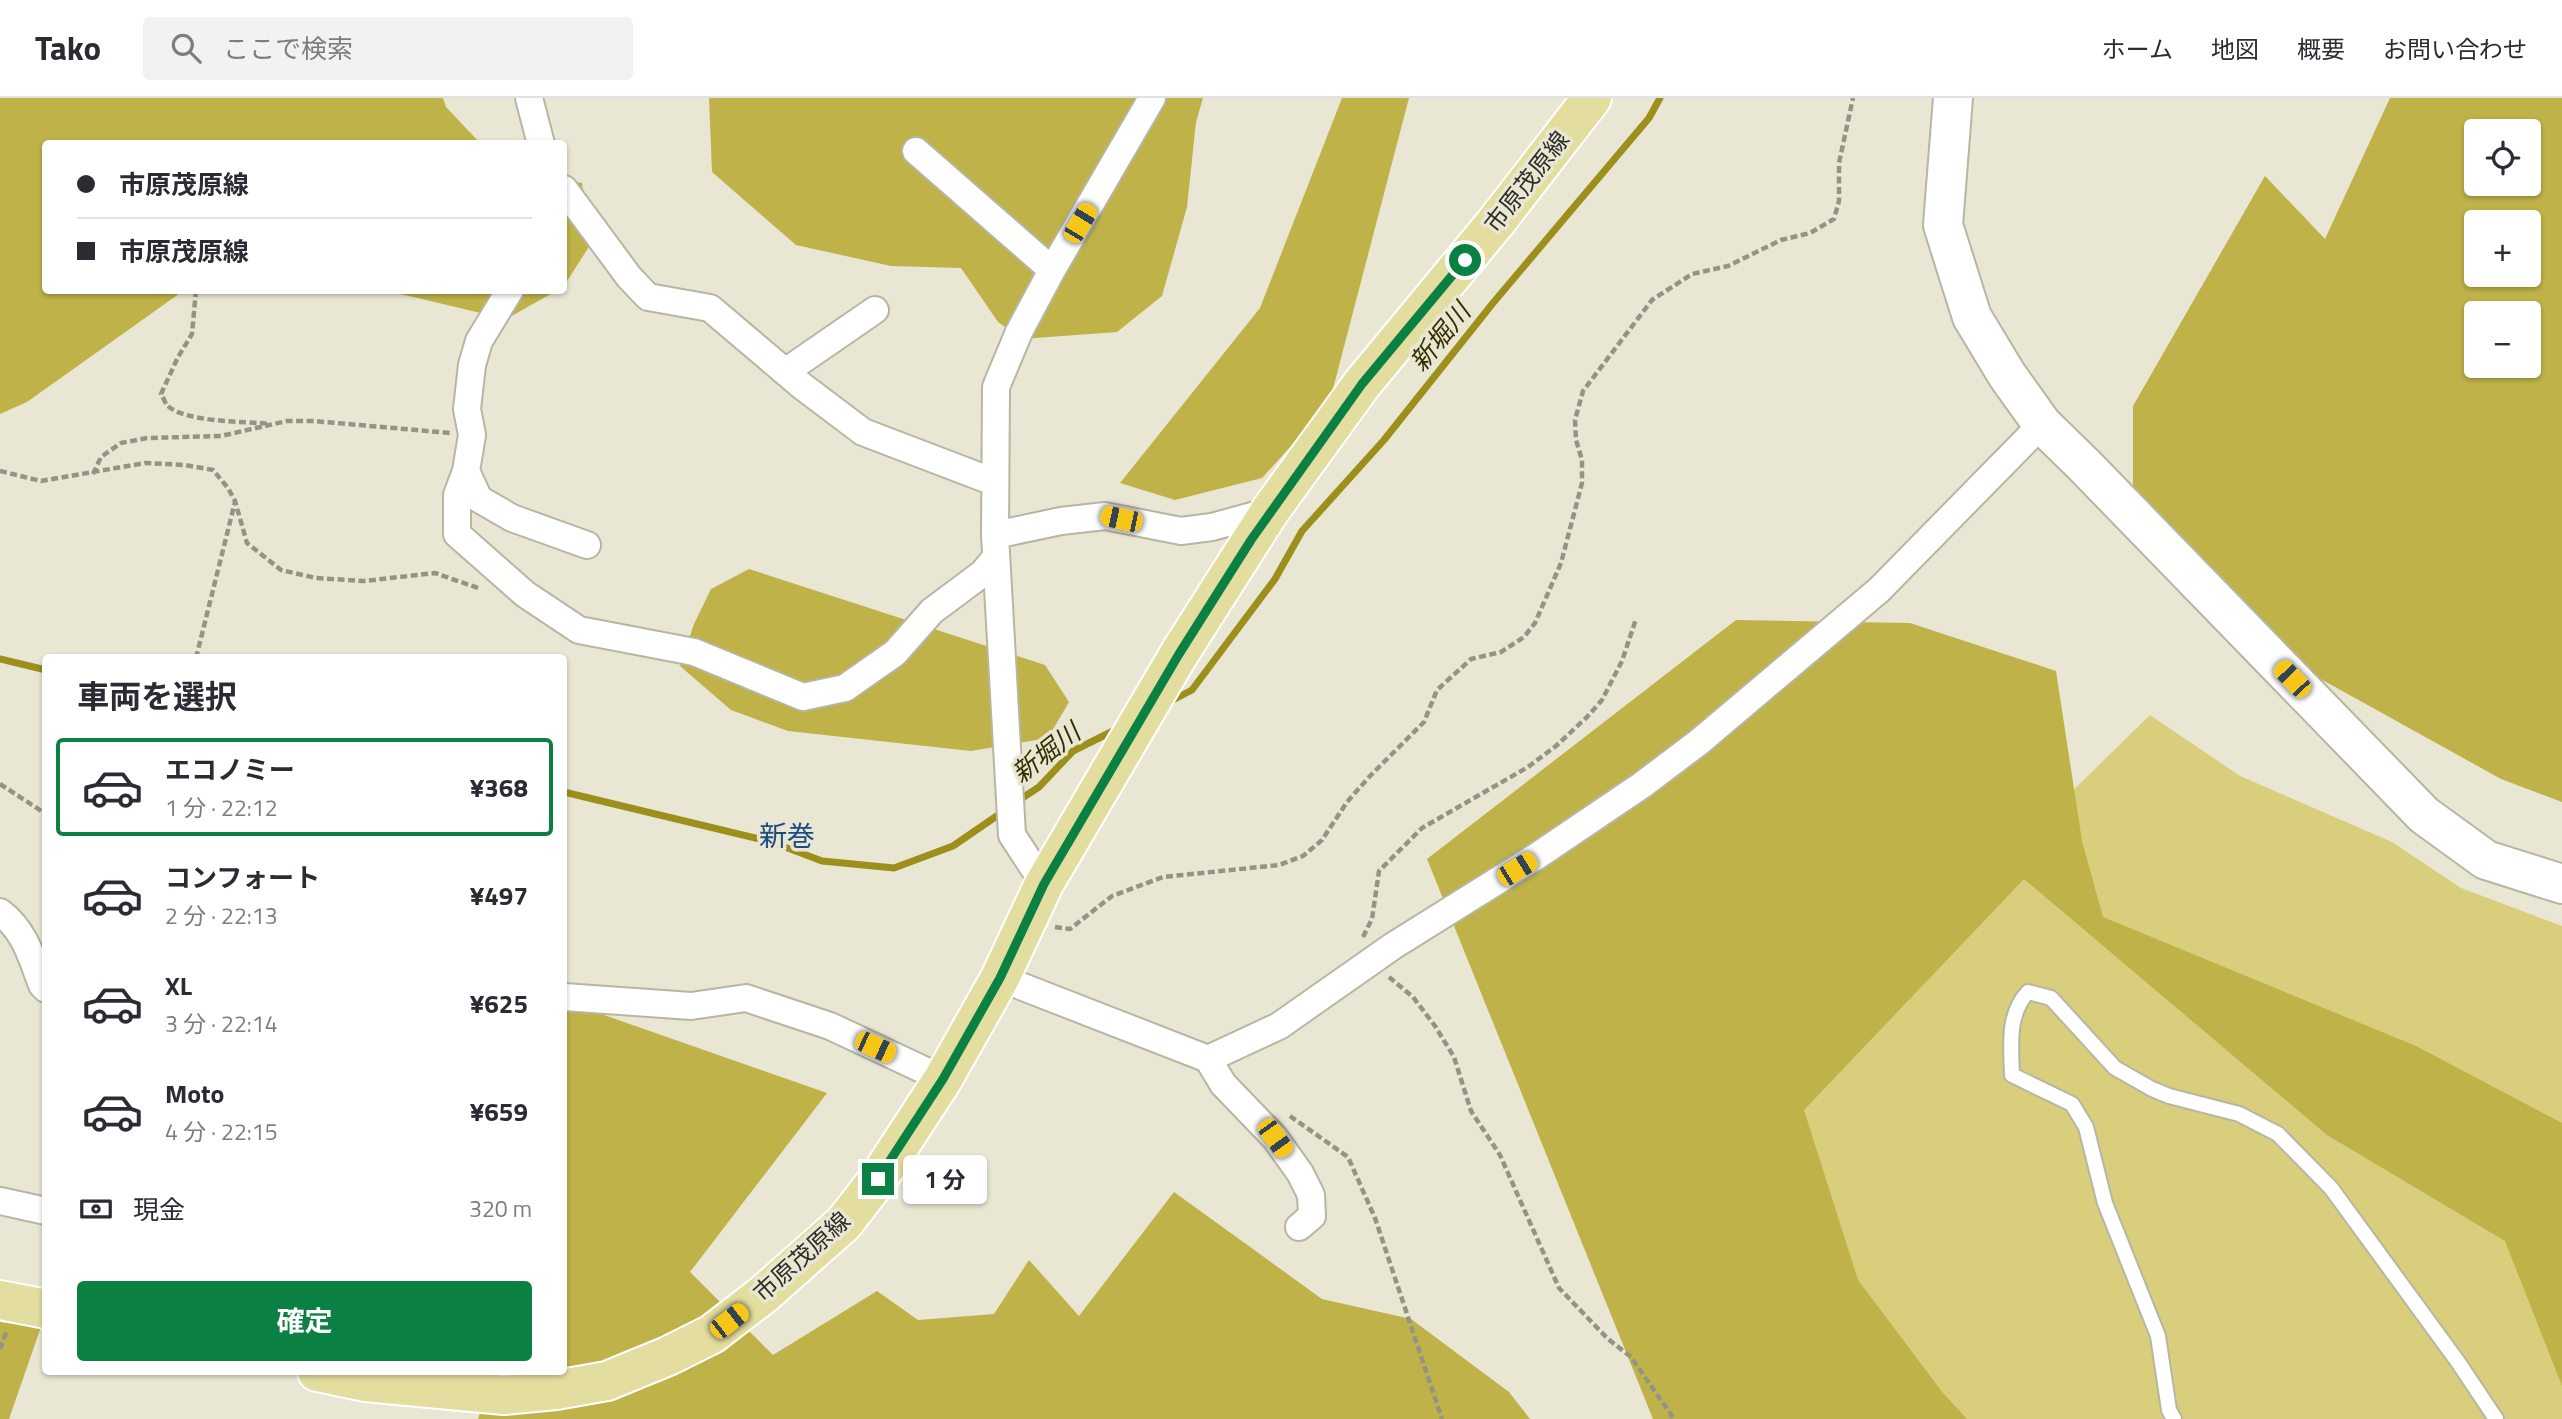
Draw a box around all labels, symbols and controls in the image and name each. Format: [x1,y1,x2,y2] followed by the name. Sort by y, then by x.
[143,17,633,80] search box
[35,23,101,73] text: Tako
[167,29,205,67] icon: search
[223,29,353,68] text: ここで検索
[2102,31,2173,67] text: ホーム
[2211,31,2259,67] text: 地図
[2297,31,2345,67] text: 概要
[2383,31,2527,67] text: お問い合わせ
[2464,119,2541,378] map controls
[2464,119,2541,196] button: locate
[1475,123,1577,240] street label: 市原茂原線
[119,165,249,204] text: 市原茂原線
[1061,200,1100,246] car
[2464,210,2541,287] button: +
[119,232,249,271] text: 市原茂原線
[1449,244,1481,276] route start
[1400,292,1481,379] water label: 新堀川
[2464,301,2541,378] button: −
[1099,504,1144,534] car
[2270,657,2315,701] car
[77,672,237,720] text: 車両を選択
[1003,711,1091,792] water label: 新堀川
[165,750,295,789] text: エコノミー
[81,756,144,819] icon: car
[470,768,528,807] text: ¥368
[165,790,278,825] text: 1 分 · 22:12
[759,814,815,857] district label: 新巻
[1494,849,1541,889] car
[165,858,320,897] text: コンフォート
[81,864,144,927] icon: car
[470,876,528,915] text: ¥497
[165,898,278,933] text: 2 分 · 22:13
[165,966,192,1005] text: XL
[81,972,144,1035] icon: car
[470,984,528,1023] text: ¥625
[165,1006,278,1041] text: 3 分 · 22:14
[852,1029,899,1065] car
[165,1074,224,1113] text: Moto
[81,1080,144,1143] icon: car
[470,1092,528,1131] text: ¥659
[165,1114,278,1149] text: 4 分 · 22:15
[1255,1115,1296,1161] car
[903,1154,987,1204] callout: 1 分
[925,1162,965,1197] text: 1 分
[862,1163,894,1195] route end
[77,1190,115,1228] icon: cash
[133,1190,185,1229] text: 現金
[469,1191,532,1226] text: 320 m
[745,1203,858,1310] street label: 市原茂原線
[77,1281,532,1361] button: 確定
[706,1300,753,1342] car

